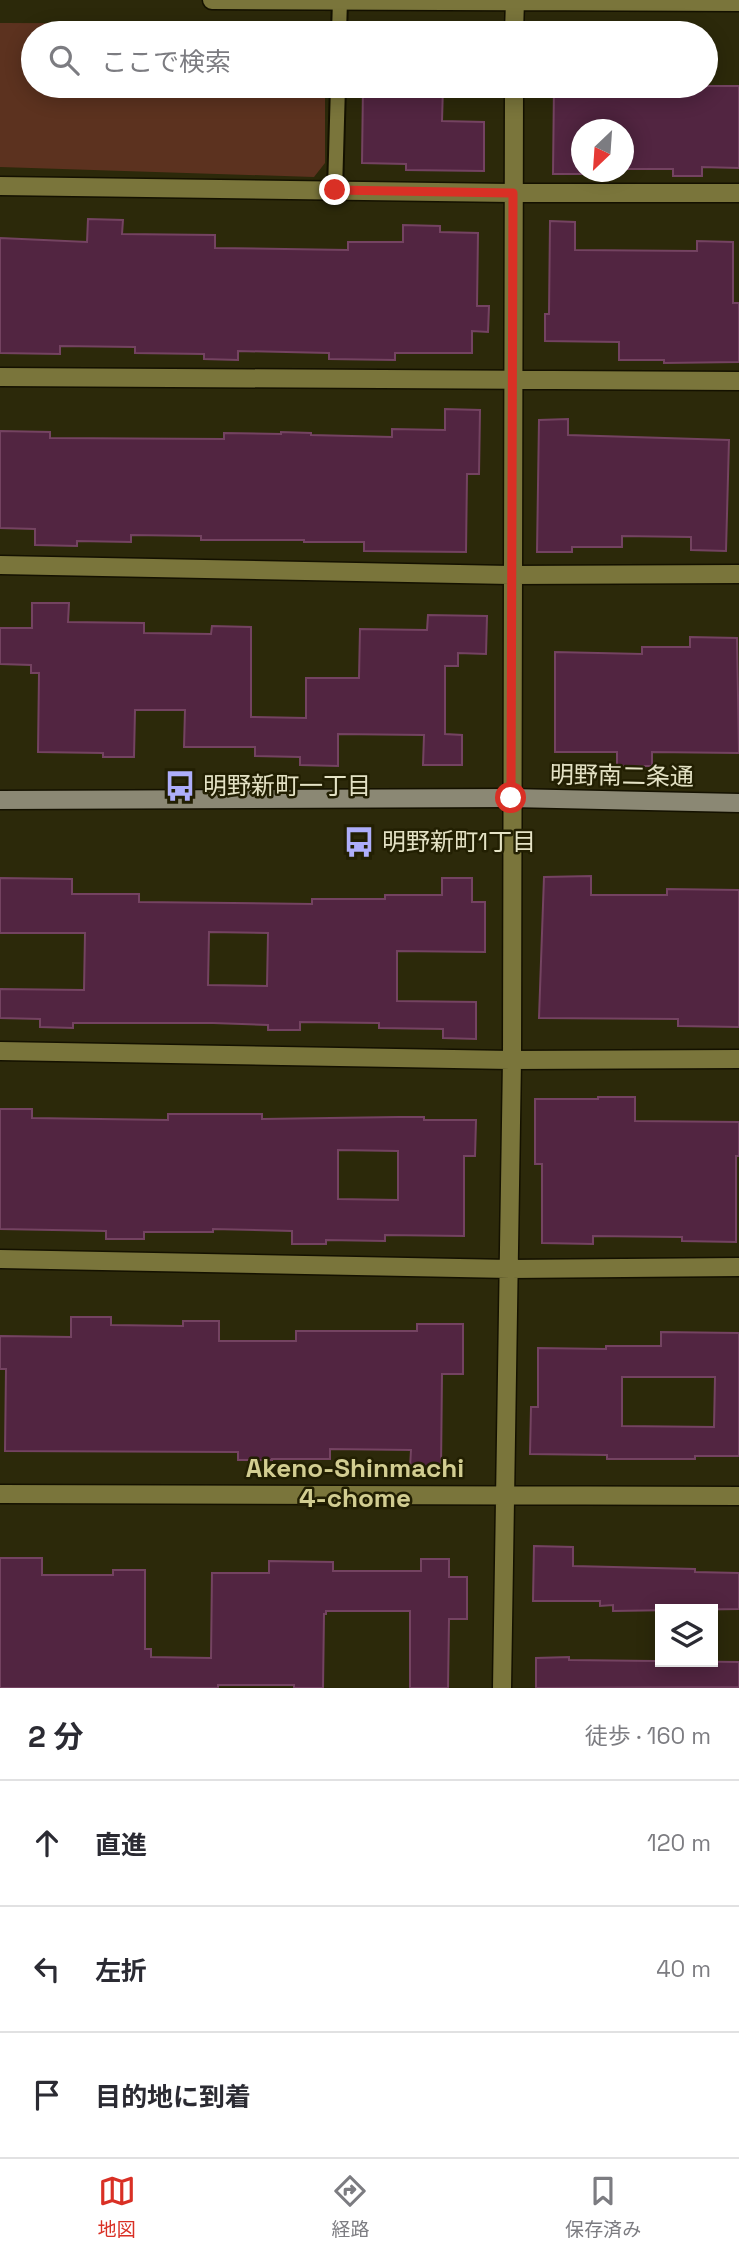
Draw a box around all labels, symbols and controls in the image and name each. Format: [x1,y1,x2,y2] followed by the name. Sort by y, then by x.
[21,21,718,98] search box
[45,41,83,79] icon: search
[101,45,231,79] text: ここで検索
[571,119,634,182] north arrow
[319,174,350,205] route end
[550,759,694,792] street label: 明野南二条通
[163,769,197,803] bus stop icon: 明野新町一丁目
[203,770,371,801] place label: 明野新町一丁目
[495,782,526,813] route start
[342,825,376,859] bus stop icon: 明野新町1丁目
[382,826,536,857] place label: 明野新町1丁目
[246,1451,464,1515] district label: Akeno-Shinmachi 4-chome
[655,1604,718,1667] map controls
[655,1604,718,1667] button: layers
[28,1717,83,1756] text: 2 分
[585,1721,711,1751] text: 徒歩 · 160 m
[28,1824,66,1862] icon: ahead
[95,1828,147,1862] text: 直進
[647,1828,711,1858] text: 120 m
[28,1950,66,1988] icon: left
[95,1954,147,1988] text: 左折
[656,1954,711,1984] text: 40 m
[28,2076,66,2114] icon: arrive
[95,2080,251,2114] text: 目的地に到着
[98,2172,136,2242] tab: 地図
[331,2172,369,2242] tab: 経路
[565,2172,641,2242] tab: 保存済み

